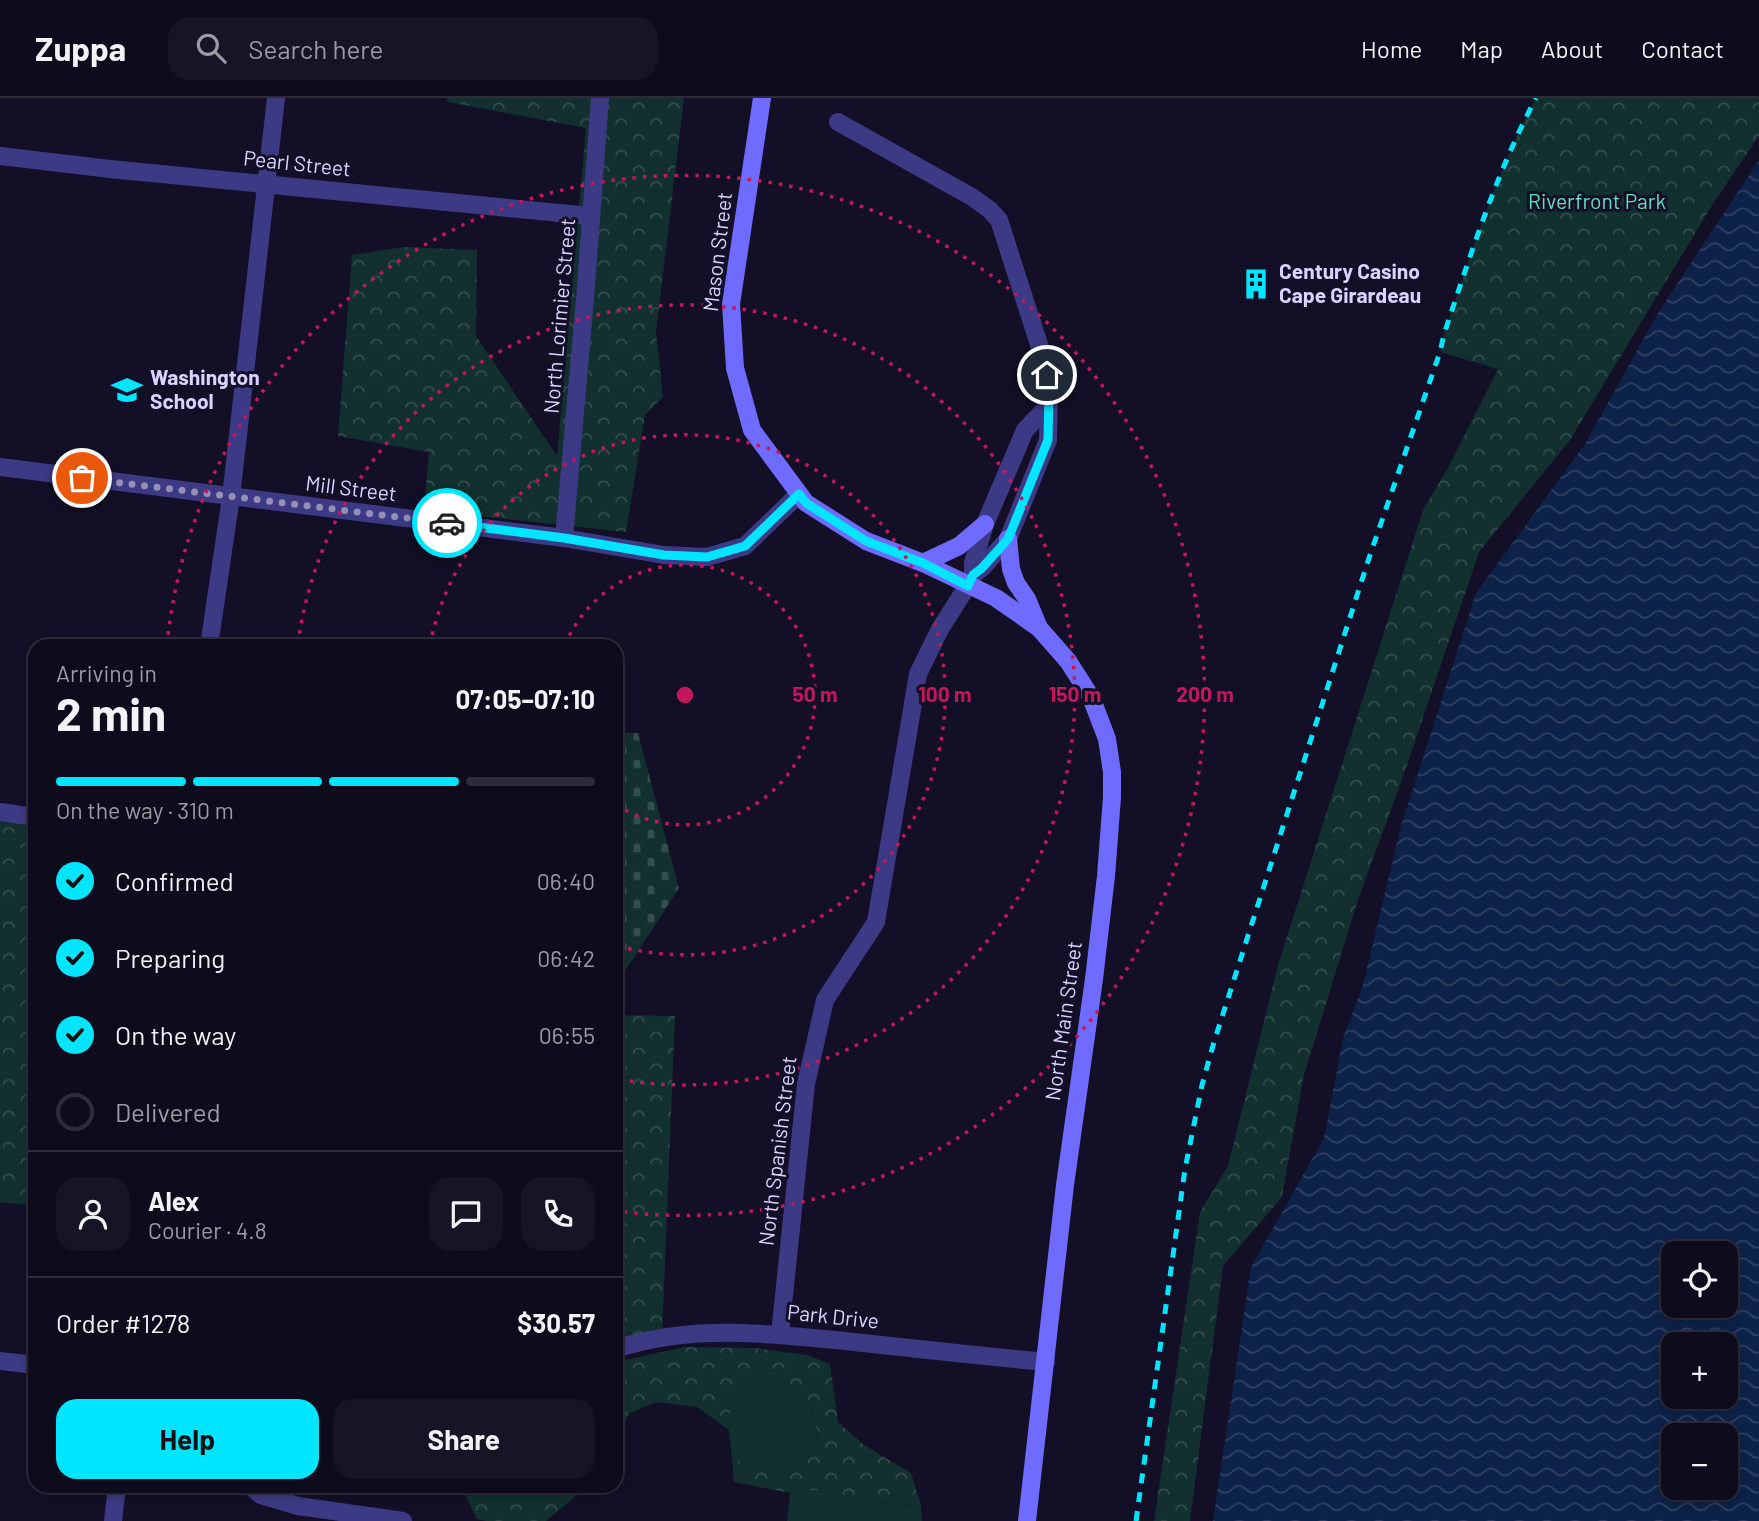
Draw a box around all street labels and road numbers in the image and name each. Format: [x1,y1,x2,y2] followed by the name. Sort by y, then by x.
[242,144,352,181] street label: Pearl Street
[697,191,736,313] street label: Mason Street
[538,217,580,415] street label: North Lorimier Street
[304,470,398,505] street label: Mill Street
[1039,939,1086,1102] street label: North Main Street
[752,1055,801,1247] street label: North Spanish Street
[786,1298,880,1333] street label: Park Drive

